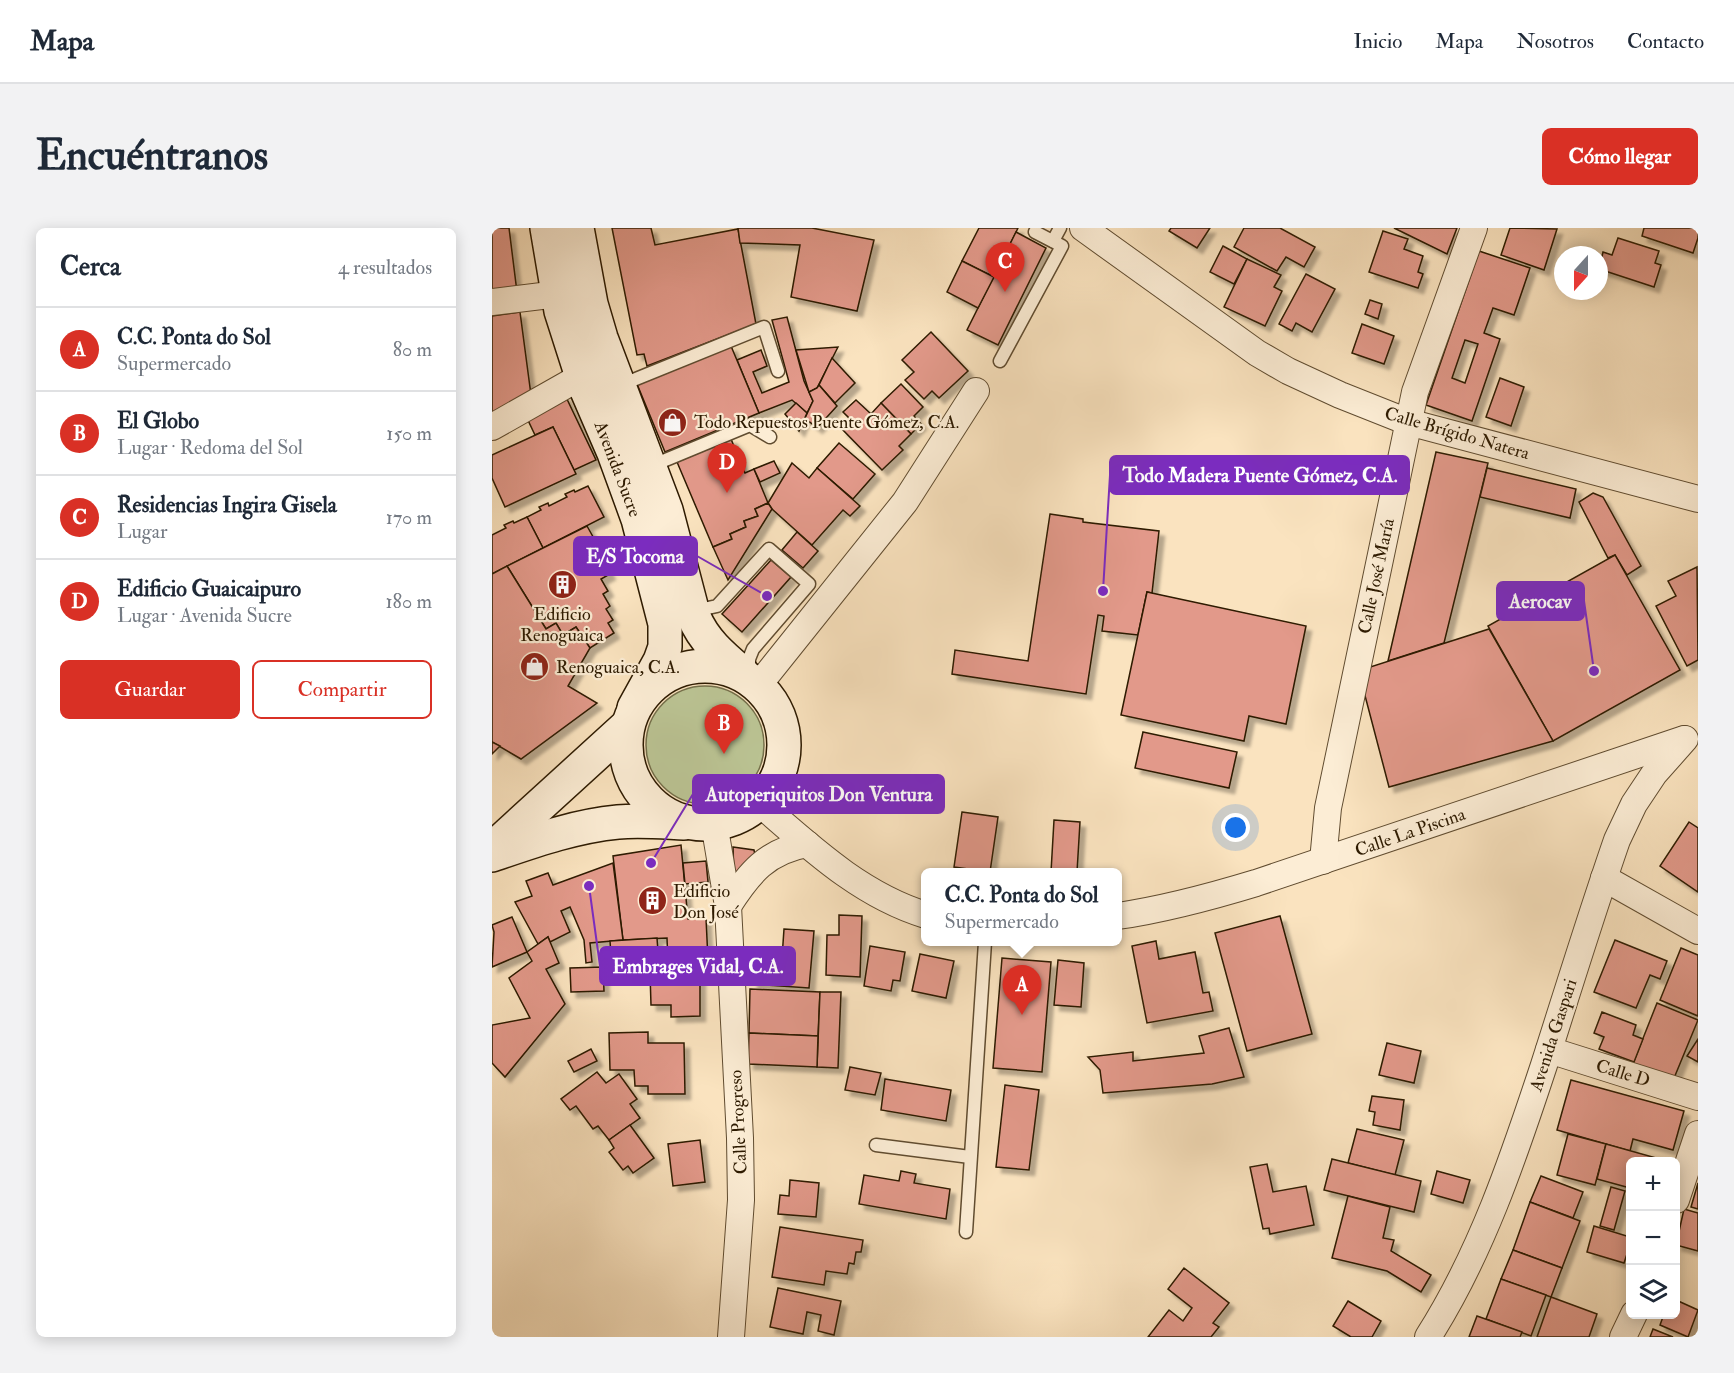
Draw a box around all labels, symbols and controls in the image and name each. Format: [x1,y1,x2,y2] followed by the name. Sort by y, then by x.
[30,24,94,59] text: Mapa
[1353,28,1402,55] text: Inicio
[1435,28,1483,55] text: Mapa
[1516,28,1594,55] text: Nosotros
[1627,28,1704,55] text: Contacto
[1542,128,1698,185] button: Cómo llegar
[36,130,268,182] text: Encuéntranos
[986,242,1024,292] pin: C
[1554,246,1608,300] north arrow
[60,251,121,283] text: Cerca
[338,255,432,280] text: 4 resultados
[117,323,271,351] text: C.C. Ponta do Sol
[73,337,86,362] text: A
[393,337,432,362] text: 80 m
[117,351,231,376] text: Supermercado
[1382,402,1533,465] street label: Calle Brígido Natera
[657,406,689,438] shop icon: Todo Repuestos Puente Gómez, C.A.
[117,407,199,435] text: El Globo
[694,411,959,434] place label: Todo Repuestos Puente Gómez, C.A.
[588,417,647,521] street label: Avenida Sucre
[73,421,86,446] text: B
[386,421,432,446] text: 150 m
[117,435,303,460] text: Lugar · Redoma del Sol
[708,444,746,493] pin: D
[1110,456,1409,494] callout: Todo Madera Puente Gómez, C.A.
[1121,463,1398,488] text: Todo Madera Puente Gómez, C.A.
[117,491,337,519] text: Residencias Ingira Gisela
[72,505,87,530] text: C
[386,505,432,530] text: 170 m
[1353,516,1400,636] street label: Calle José María
[117,519,167,544] text: Lugar
[574,537,697,575] callout: E/S Tocoma
[586,544,685,569] text: E/S Tocoma
[546,569,578,601] building icon: Edificio Renoguaica
[117,575,301,603] text: Edificio Guaicaipuro
[1497,582,1584,620] callout: Aerocav
[71,589,88,614] text: D
[385,589,432,614] text: 180 m
[1508,589,1573,614] text: Aerocav
[117,603,292,628] text: Lugar · Avenida Sucre
[520,603,604,647] place label: Edificio Renoguaica
[519,651,551,683] shop icon: Renoguaica, C.A.
[556,656,680,679] place label: Renoguaica, C.A.
[60,660,240,719] button: Guardar
[252,660,432,719] button: Compartir
[704,704,744,754] pin: B
[693,775,944,813] callout: Autoperiquitos Don Ventura
[704,782,933,808] text: Autoperiquitos Don Ventura
[1352,803,1469,862] street label: Calle La Piscina
[1221,813,1250,842] your location
[921,868,1122,946] popup
[673,880,739,924] place label: Edificio Don José
[945,881,1098,909] text: C.C. Ponta do Sol
[636,885,668,917] building icon: Edificio Don José
[945,909,1059,934] text: Supermercado
[600,947,795,985] callout: Embrages Vidal, C.A.
[612,954,784,980] text: Embrages Vidal, C.A.
[1002,966,1042,1015] pin: A
[1524,976,1583,1095] street label: Avenida Gaspari
[1593,1054,1653,1093] street label: Calle D
[724,1069,753,1175] street label: Calle Progreso
[1626,1157,1680,1319] map controls
[1626,1157,1680,1211] button: +
[1626,1211,1680,1265] button: −
[1626,1265,1680,1319] button: layers

